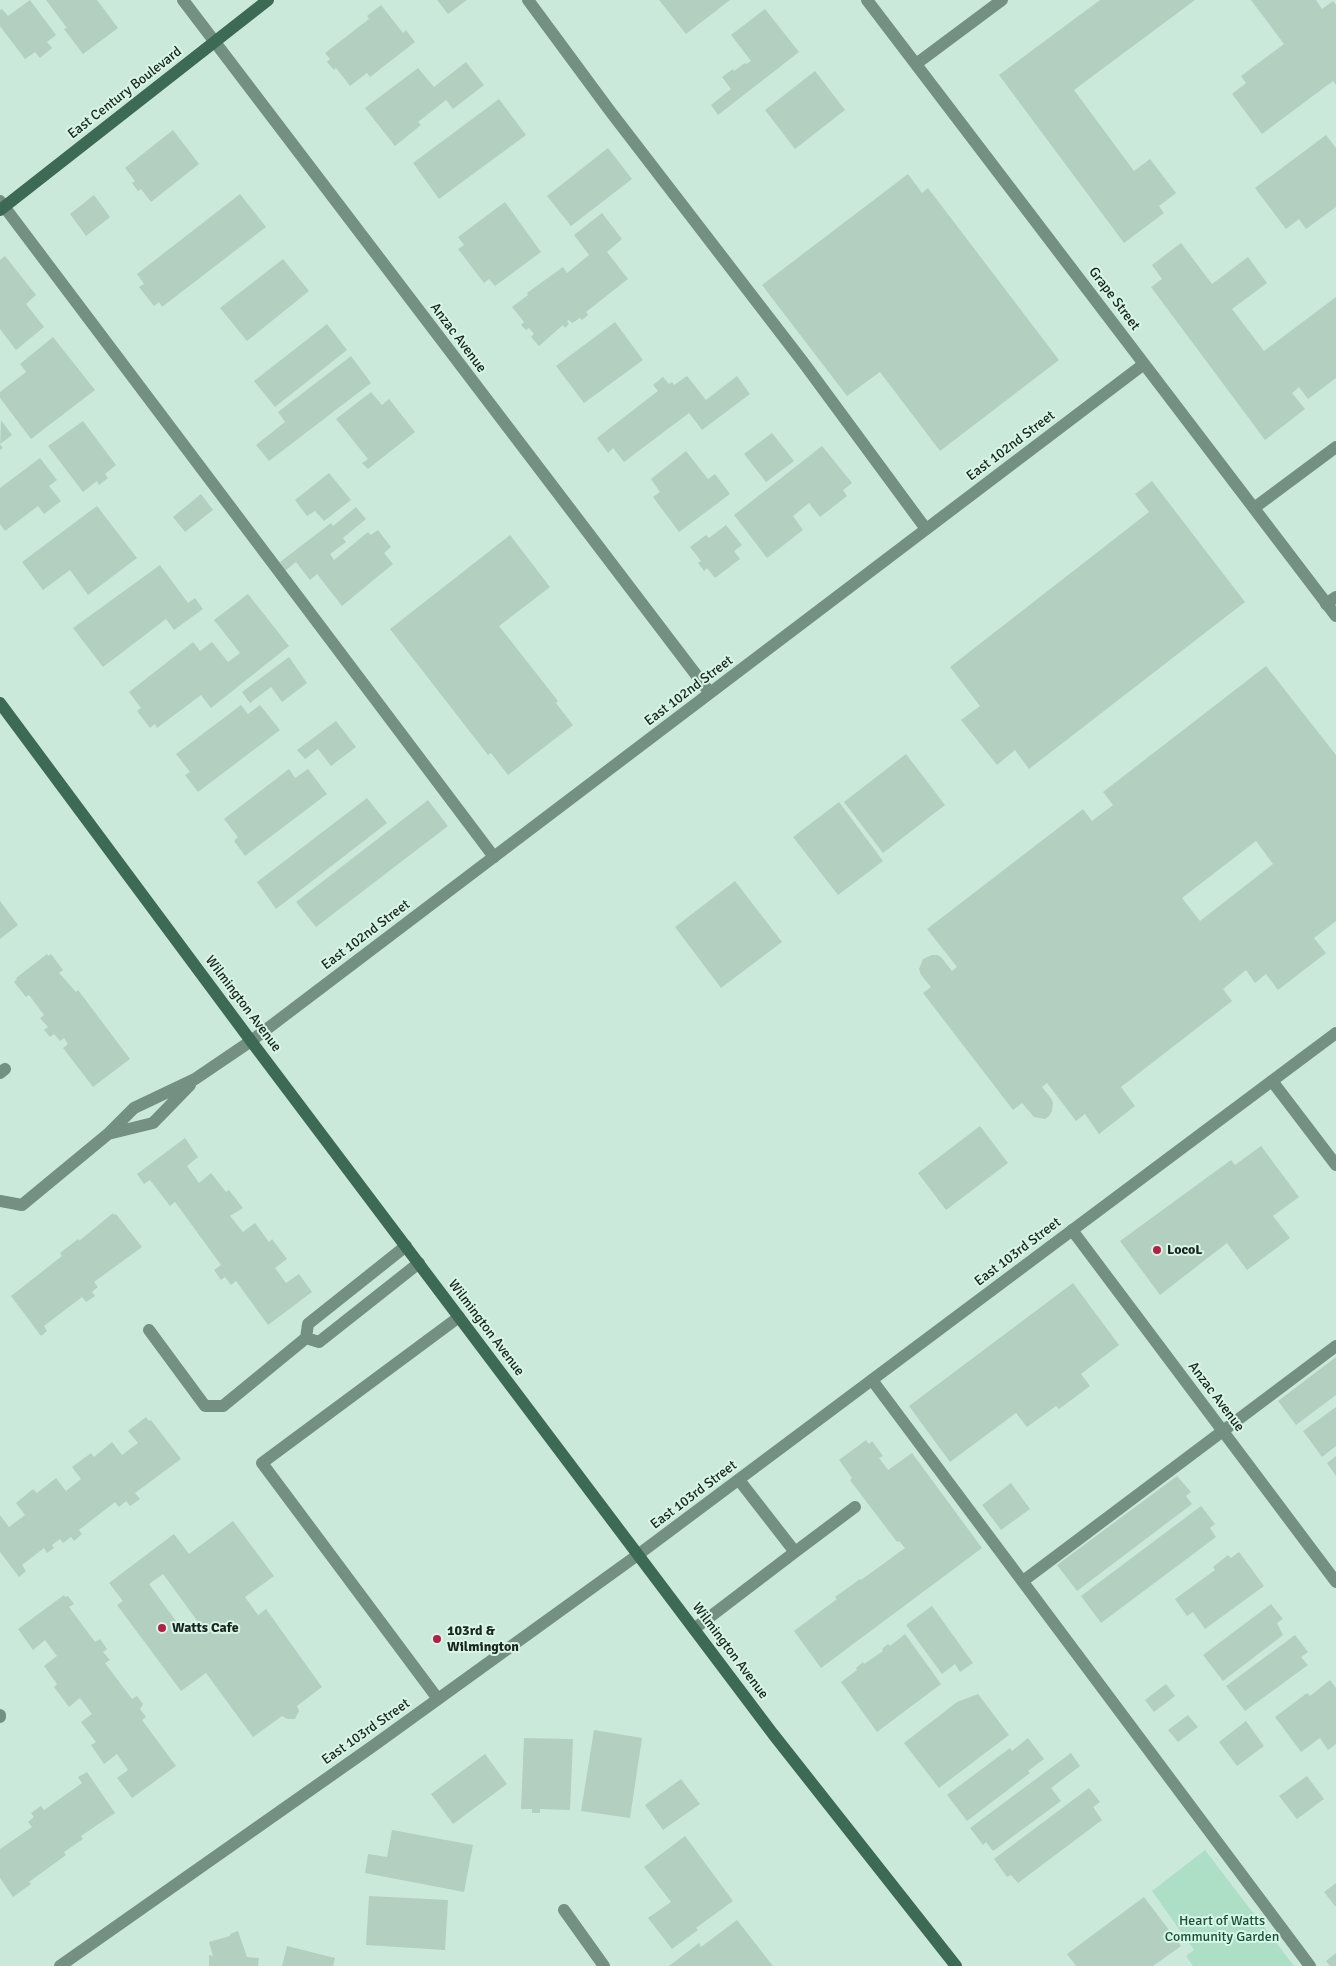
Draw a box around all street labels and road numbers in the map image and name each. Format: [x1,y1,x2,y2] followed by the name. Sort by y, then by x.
[65,43,185,143] street label: East Century Boulevard
[1085,264,1143,334] street label: Grape Street
[426,300,490,376] street label: Anzac Avenue
[963,407,1059,485] street label: East 102nd Street
[641,652,737,730] street label: East 102nd Street
[318,896,414,974] street label: East 102nd Street
[201,952,285,1056] street label: Wilmington Avenue
[972,1214,1064,1290] street label: East 103rd Street
[444,1276,528,1380] street label: Wilmington Avenue
[1184,1359,1248,1435] street label: Anzac Avenue
[648,1457,740,1533] street label: East 103rd Street
[688,1599,772,1703] street label: Wilmington Avenue
[319,1695,413,1769] street label: East 103rd Street

